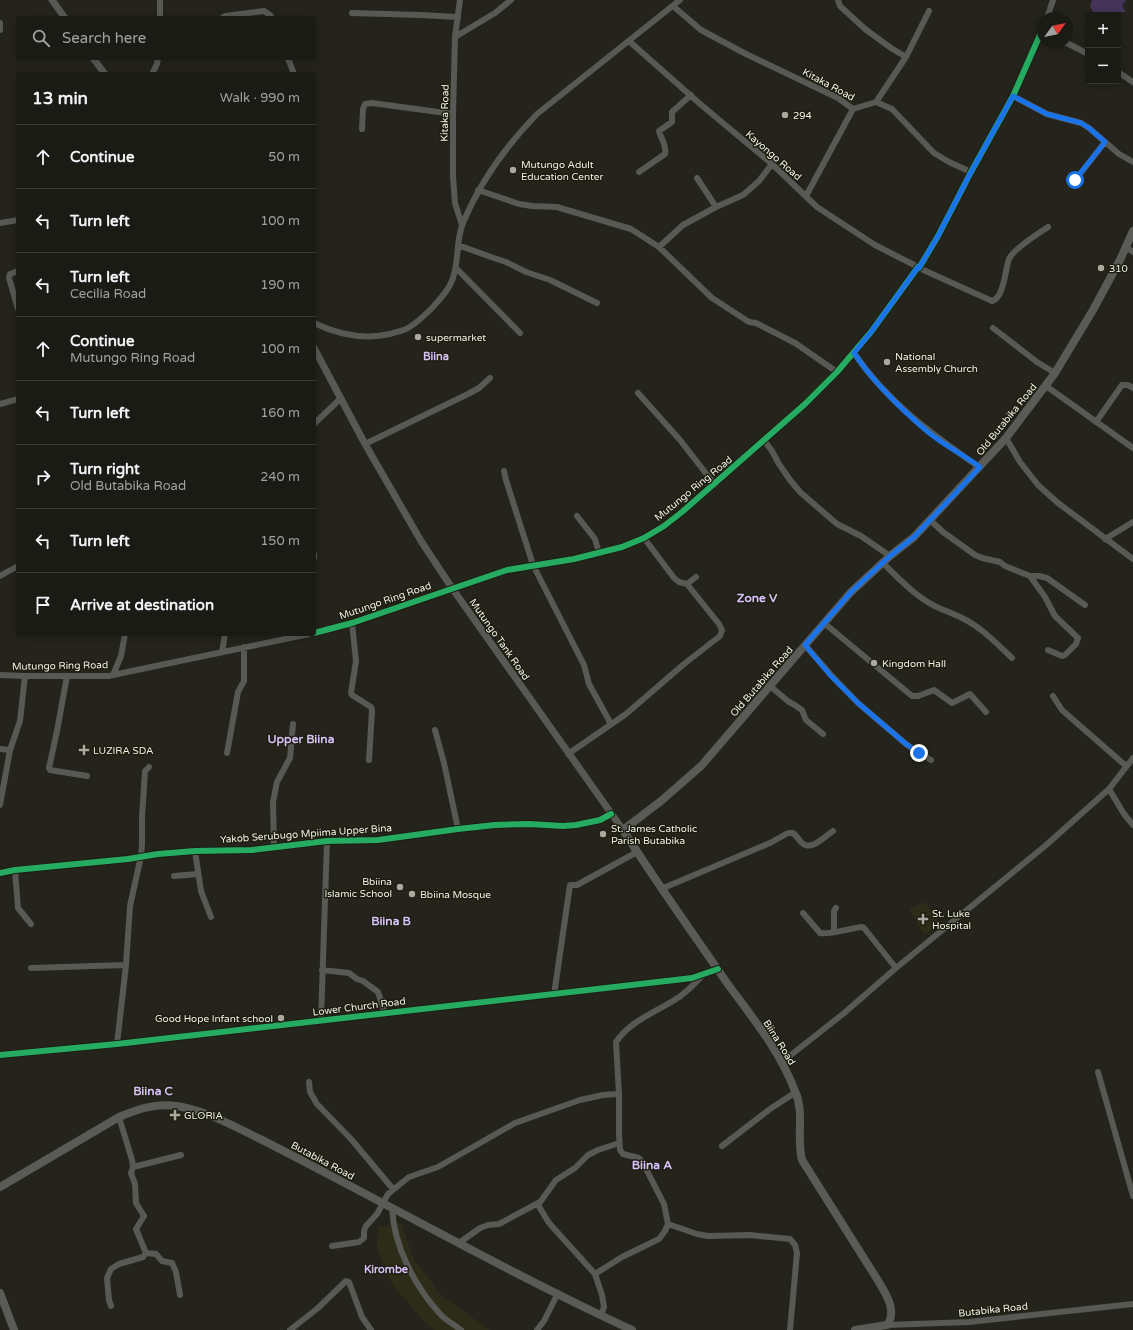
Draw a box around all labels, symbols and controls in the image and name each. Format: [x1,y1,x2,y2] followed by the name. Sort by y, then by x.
[1037,12,1073,48] north arrow
[1085,12,1121,84] map controls
[1085,12,1121,48] button: +
[16,16,316,60] search box
[30,27,52,49] icon: search
[62,29,146,47] text: Search here
[1085,48,1121,84] button: −
[800,66,857,104] street label: Kitaka Road
[439,84,451,142] street label: Kitaka Road
[32,88,88,109] text: 13 min
[220,90,300,106] text: Walk · 990 m
[780,110,790,120] marker: 294
[793,110,812,122] place label: 294
[743,128,804,183] street label: Kayongo Road
[32,146,54,168] icon: ahead
[70,148,134,166] text: Continue
[268,149,300,165] text: 50 m
[521,159,603,183] place label: Mutungo Adult Education Center
[508,165,518,175] marker: Mutungo Adult Education Center
[1066,171,1084,189] route start
[32,210,54,232] icon: left
[70,212,130,230] text: Turn left
[260,213,300,229] text: 100 m
[1096,263,1106,273] marker: 310
[1109,263,1128,275] place label: 310
[70,268,130,286] text: Turn left
[32,274,54,296] icon: left
[260,277,300,293] text: 190 m
[70,286,146,302] text: Cecilia Road
[70,332,134,350] text: Continue
[413,332,423,342] marker: supermarket
[426,332,486,344] place label: supermarket
[32,338,54,360] icon: ahead
[260,341,300,357] text: 100 m
[70,350,195,366] text: Mutungo Ring Road
[423,350,449,363] district label: Biina
[895,351,978,375] place label: National Assembly Church
[882,357,892,367] marker: National Assembly Church
[974,381,1040,458] street label: Old Butabika Road
[32,402,54,424] icon: left
[70,404,130,422] text: Turn left
[260,405,300,421] text: 160 m
[652,454,735,524] street label: Mutungo Ring Road
[70,460,140,478] text: Turn right
[32,466,54,488] icon: right
[260,469,300,485] text: 240 m
[70,478,186,494] text: Old Butabika Road
[32,530,54,552] icon: left
[70,532,130,550] text: Turn left
[260,533,300,549] text: 150 m
[338,580,433,622] street label: Mutungo Ring Road
[737,591,778,605] district label: Zone V
[32,594,54,616] icon: arrive
[70,596,214,614] text: Arrive at destination
[467,596,532,683] street label: Mutungo Tank Road
[728,644,796,719] street label: Old Butabika Road
[869,658,879,668] marker: Kingdom Hall
[882,658,946,670] place label: Kingdom Hall
[12,659,108,673] street label: Mutungo Ring Road
[268,732,335,747] district label: Upper Biina
[78,744,90,756] marker: LUZIRA SDA
[910,744,928,762] route end
[93,745,154,757] place label: LUZIRA SDA
[220,822,392,846] street label: Yakob Serubugo Mpiima Upper Bina
[611,823,697,847] place label: St. James Catholic Parish Butabika
[598,829,608,839] marker: St. James Catholic Parish Butabika
[325,876,392,900] place label: Bbiina Islamic School
[395,882,405,892] marker: Bbiina Islamic School
[407,889,417,899] marker: Bbiina Mosque
[420,889,491,901] place label: Bbiina Mosque
[932,908,971,932] place label: St. Luke Hospital
[917,913,929,925] marker: St. Luke Hospital
[371,914,411,928] district label: Biina B
[312,995,406,1019] street label: Lower Church Road
[155,1013,273,1025] place label: Good Hope Infant school
[276,1013,286,1023] marker: Good Hope Infant school
[760,1018,798,1067] street label: Biina Road
[133,1084,174,1098] district label: Biina C
[169,1109,181,1121] marker: GLORIA
[184,1110,223,1122] place label: GLORIA
[289,1139,356,1183] street label: Butabika Road
[632,1158,672,1172] district label: Biina A
[364,1263,409,1276] district label: Kirombe
[958,1300,1028,1320] street label: Butabika Road

